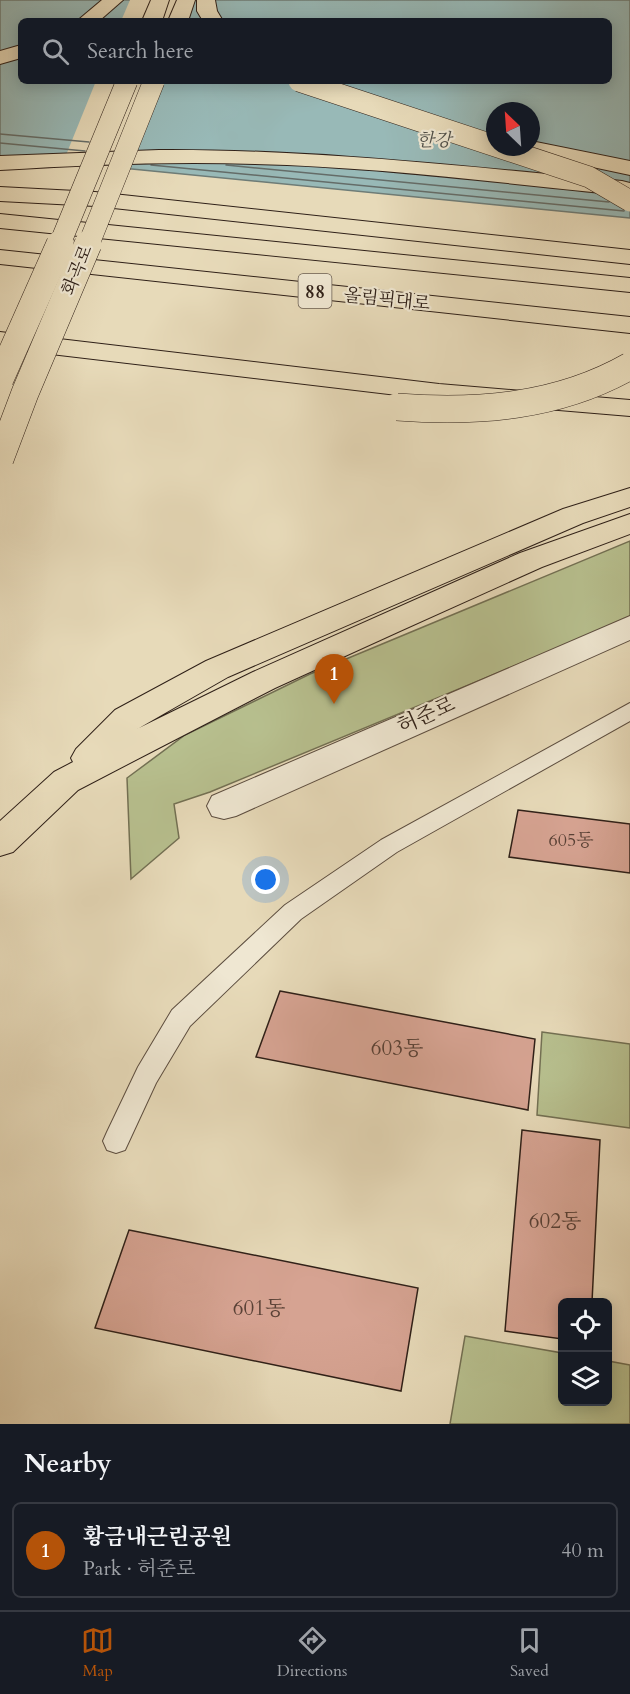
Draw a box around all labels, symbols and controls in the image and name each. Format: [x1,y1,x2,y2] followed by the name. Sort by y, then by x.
[18,18,612,84] search box
[39,35,72,68] icon: search
[87,36,194,66] text: Search here
[486,102,540,156] north arrow
[417,128,454,153] water label: 한강
[56,241,99,299] street label: 화곡로
[298,274,332,308] road number: 88
[342,283,431,316] street label: 올림픽대로
[314,654,354,704] pin: 1
[393,690,460,741] street label: 허준로
[548,828,594,853] house number: 605동
[251,865,280,894] your location
[371,1034,423,1063] house number: 603동
[529,1207,581,1236] house number: 602동
[233,1294,285,1323] house number: 601동
[558,1298,612,1406] map controls
[558,1298,612,1352] button: locate
[558,1352,612,1406] button: layers
[24,1446,112,1481] text: Nearby
[83,1522,232,1552] text: 황금내근린공원
[40,1537,51,1564] text: 1
[561,1537,604,1564] text: 40 m
[83,1555,195,1582] text: Park · 허준로
[81,1624,114,1682] tab: Map
[277,1624,347,1682] tab: Directions
[510,1624,549,1682] tab: Saved

